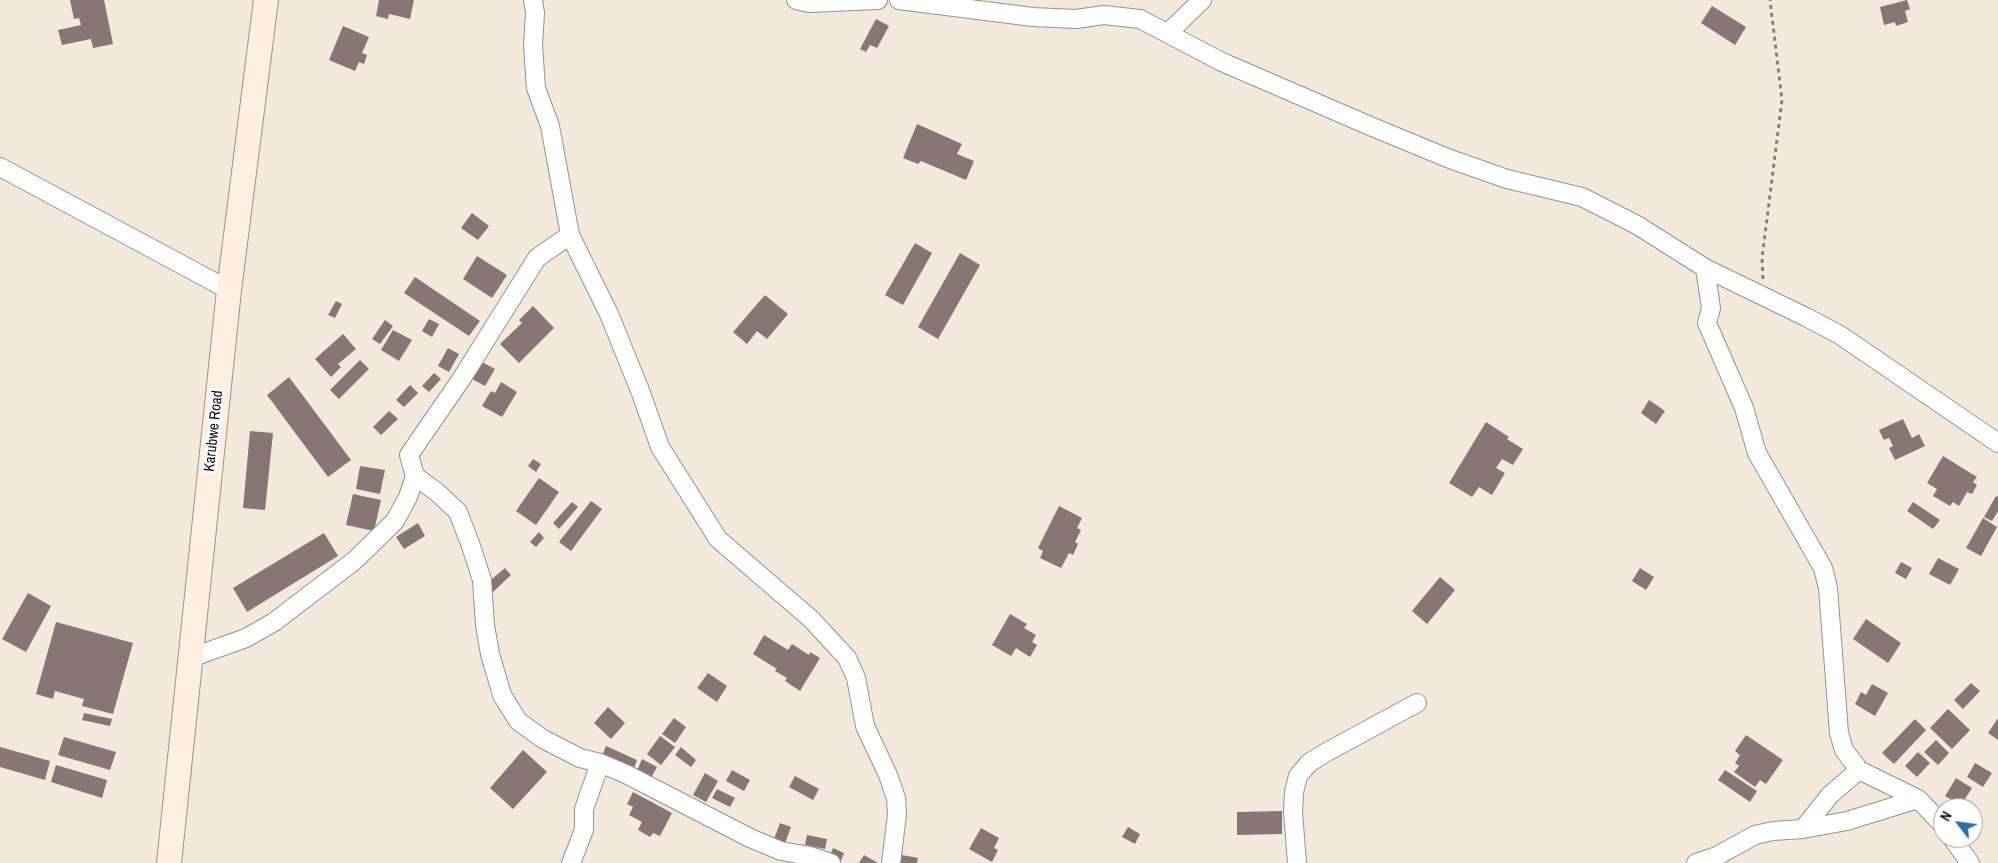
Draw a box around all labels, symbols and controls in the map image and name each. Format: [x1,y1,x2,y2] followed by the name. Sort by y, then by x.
[201,390,227,472] street label: Karubwe Road
[1933,798,1983,848] north arrow
[1936,808,1956,824] text: N

